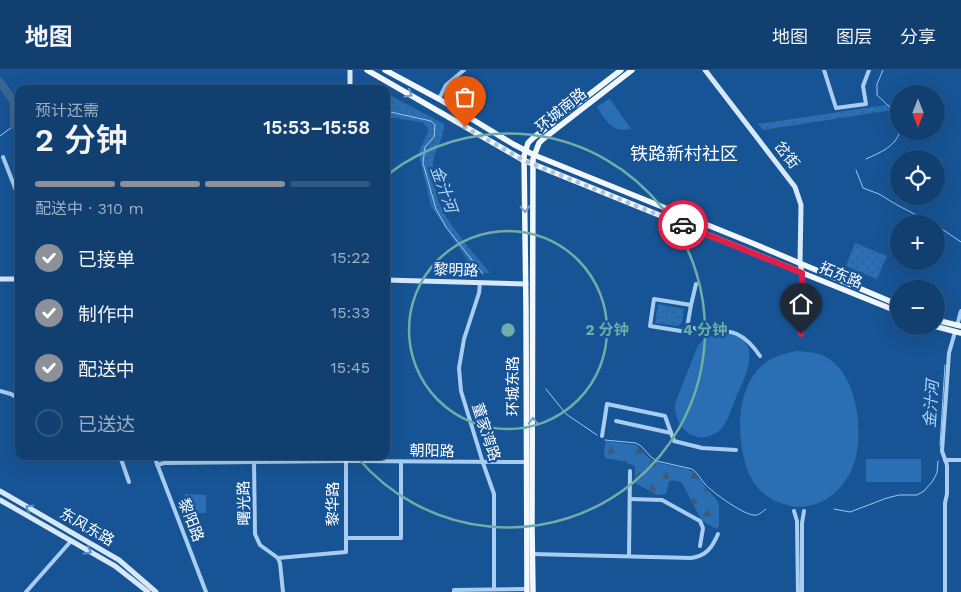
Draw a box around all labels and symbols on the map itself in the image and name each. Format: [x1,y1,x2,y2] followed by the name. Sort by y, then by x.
[444,76,486,127] pin
[532,84,590,136] street label: 环城南路
[890,85,945,140] north arrow
[404,88,413,98] one-way arrow
[771,138,803,172] street label: 岔街
[630,143,738,164] district label: 铁路新村社区
[427,163,462,218] water label: 金汁河
[658,200,708,250] courier
[519,205,530,213] one-way arrow
[817,258,865,292] street label: 拓东路
[433,260,479,280] street label: 黎明路
[780,283,822,334] pin
[499,321,517,339] centre of rings
[585,321,629,339] text: 2 分钟
[683,321,727,339] text: 4 分钟
[504,356,522,416] street label: 环城东路
[920,376,942,429] water label: 金汁河
[468,401,504,463] street label: 董家湾路
[527,417,538,425] one-way arrow
[409,442,455,460] street label: 朝阳路
[235,480,253,526] street label: 曙光路
[324,481,342,527] street label: 黎华路
[175,496,207,544] street label: 黎阳路
[25,504,34,514] one-way arrow
[57,504,117,550] street label: 东风东路
[82,544,91,554] one-way arrow

